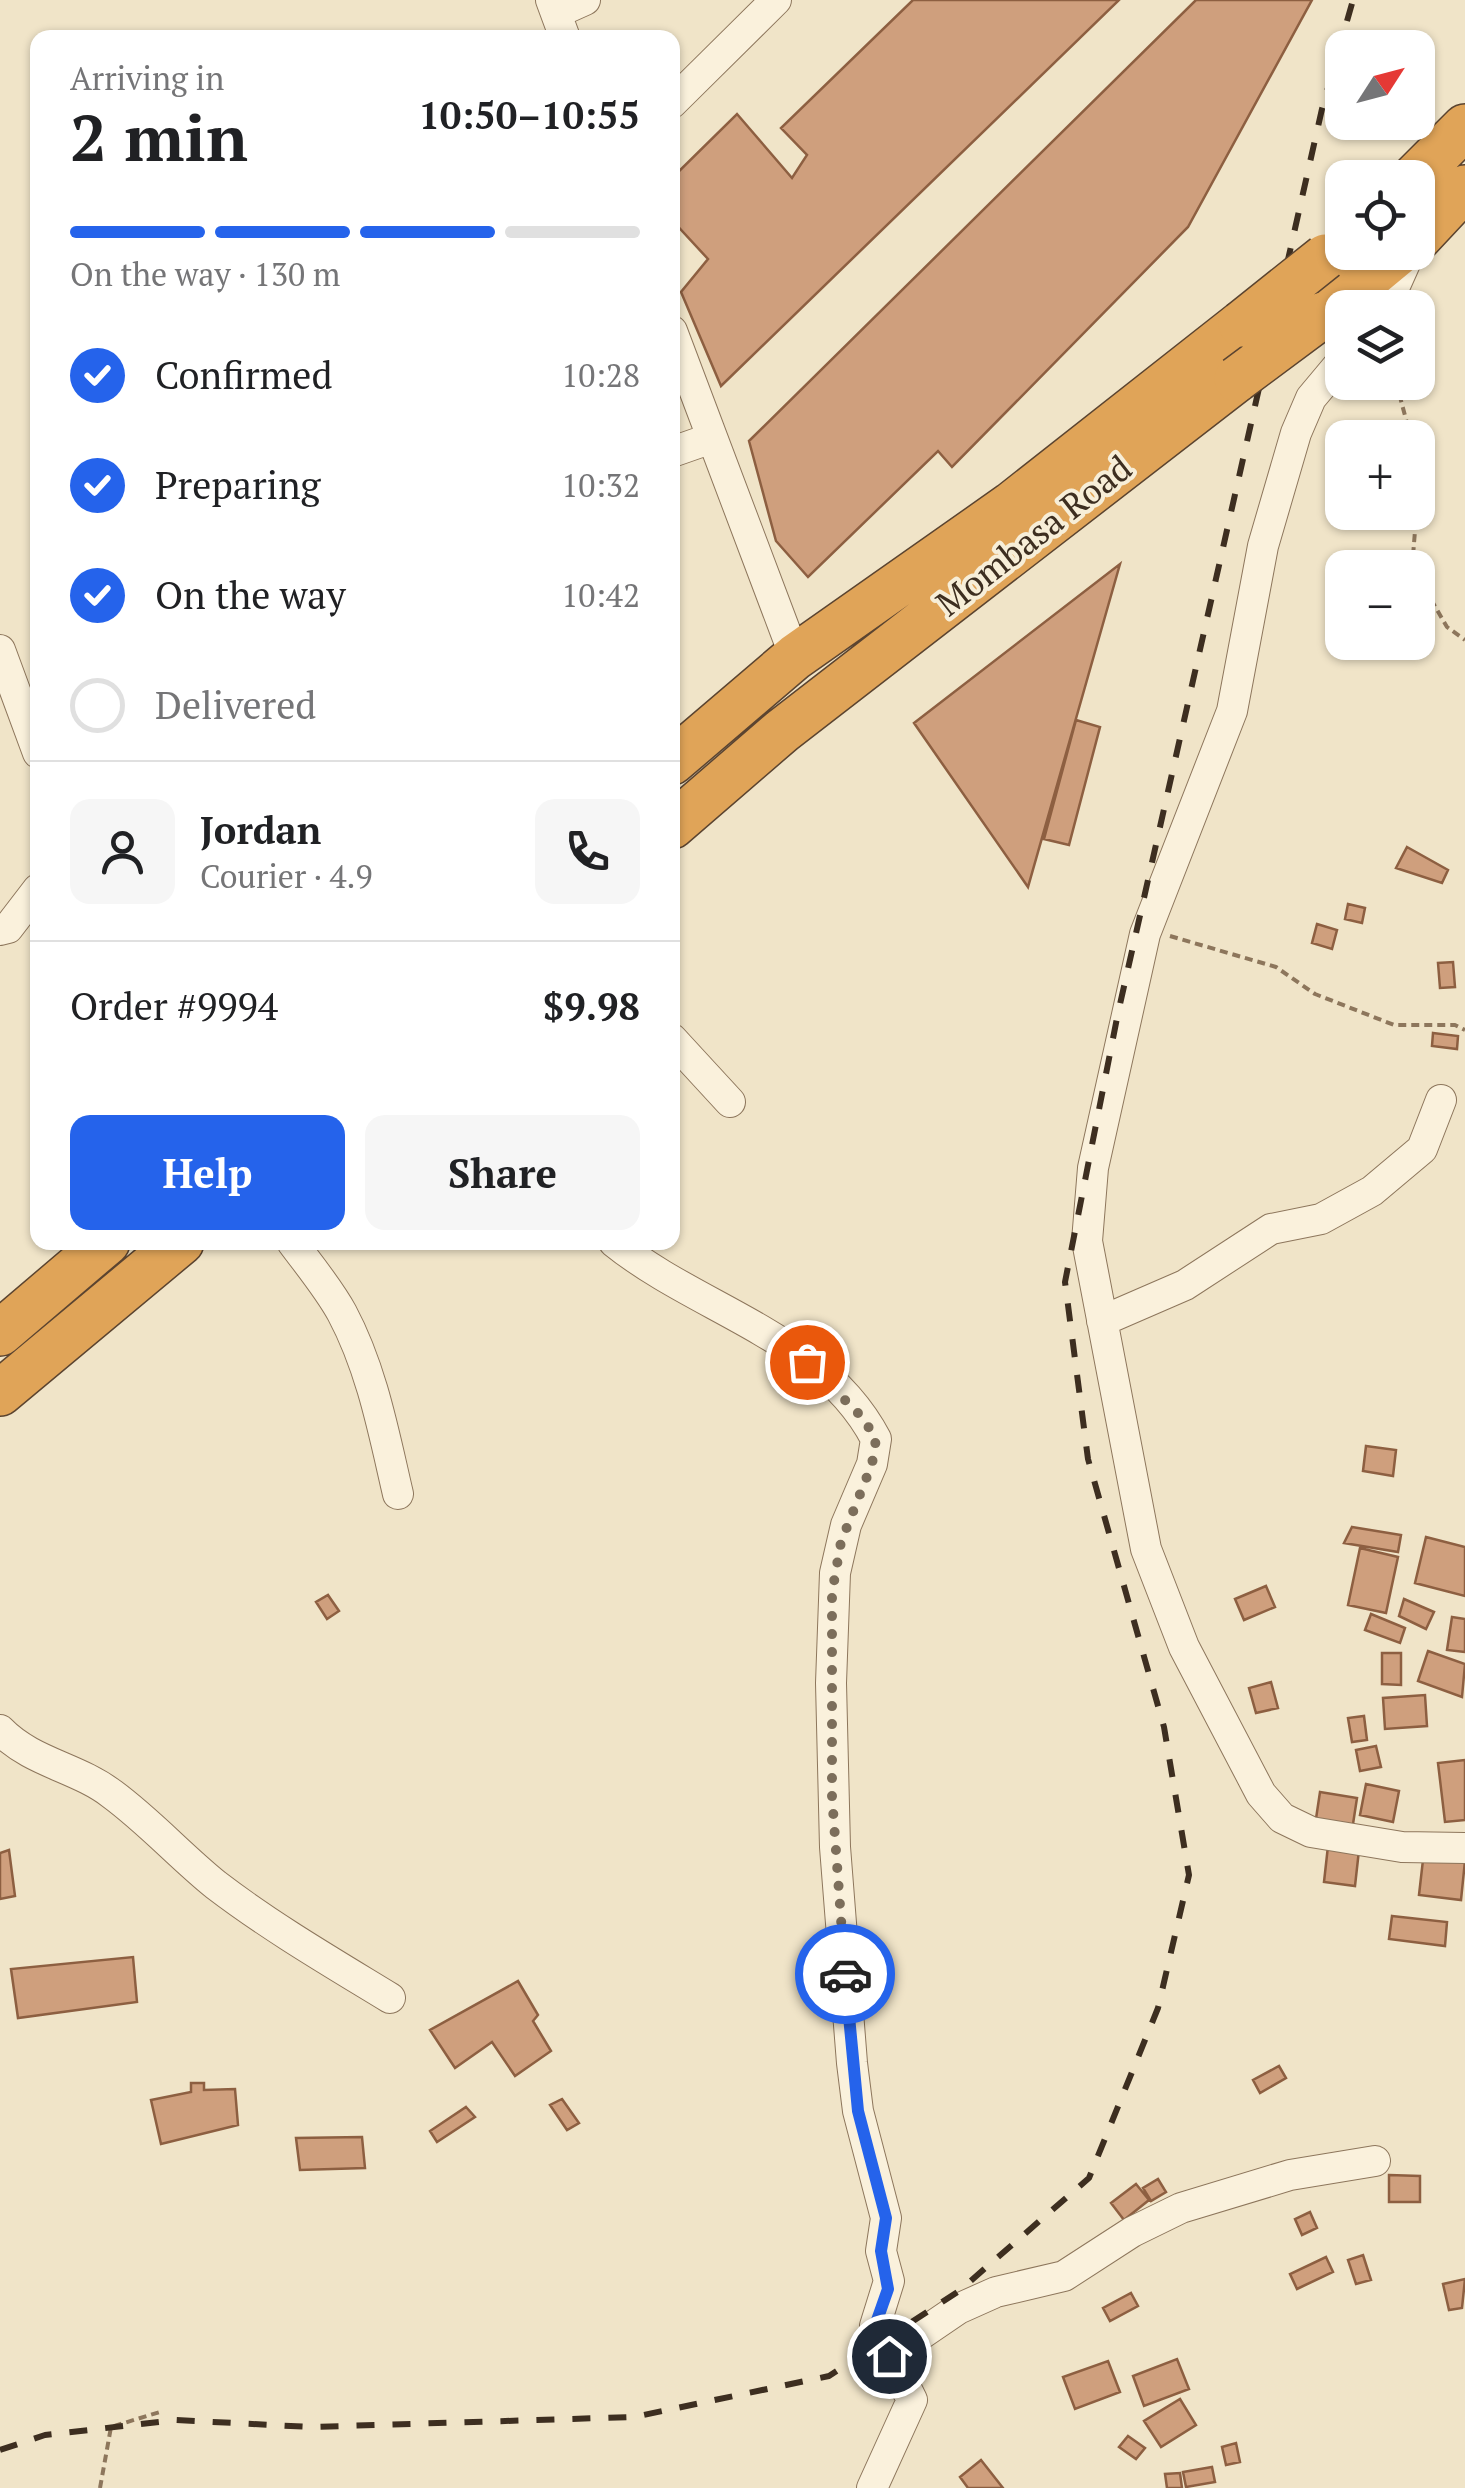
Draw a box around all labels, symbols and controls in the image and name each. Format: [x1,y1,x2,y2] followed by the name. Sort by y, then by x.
[1325,30,1435,140] north arrow
[1325,30,1435,660] map controls
[70,57,224,99] text: Arriving in
[418,90,640,140] text: 10:50–10:55
[70,93,248,180] text: 2 min
[1325,160,1435,270] button: locate
[70,253,340,295] text: On the way · 130 m
[1325,290,1435,400] button: layers
[70,348,125,403] icon: check
[155,350,333,400] text: Confirmed
[561,354,640,396] text: 10:28
[1325,420,1435,530] button: +
[926,444,1141,626] street label: Mombasa Road
[70,458,125,513] icon: check
[155,460,321,510] text: Preparing
[561,464,640,506] text: 10:32
[1325,550,1435,660] button: −
[70,568,125,623] icon: check
[155,570,346,620] text: On the way
[561,574,640,616] text: 10:42
[155,680,316,730] text: Delivered
[70,799,175,904] button: person
[535,799,640,904] button: phone
[200,805,321,855] text: Jordan
[200,855,372,897] text: Courier · 4.9
[70,981,278,1031] text: Order #9994
[543,981,640,1031] text: $9.98
[70,1115,345,1230] button: Help
[365,1115,640,1230] button: Share
[765,1320,850,1405] pin
[780,1335,835,1390] icon: bag
[795,1924,895,2024] courier
[818,1947,873,2002] icon: car
[847,2314,932,2399] pin
[862,2329,917,2384] icon: home

